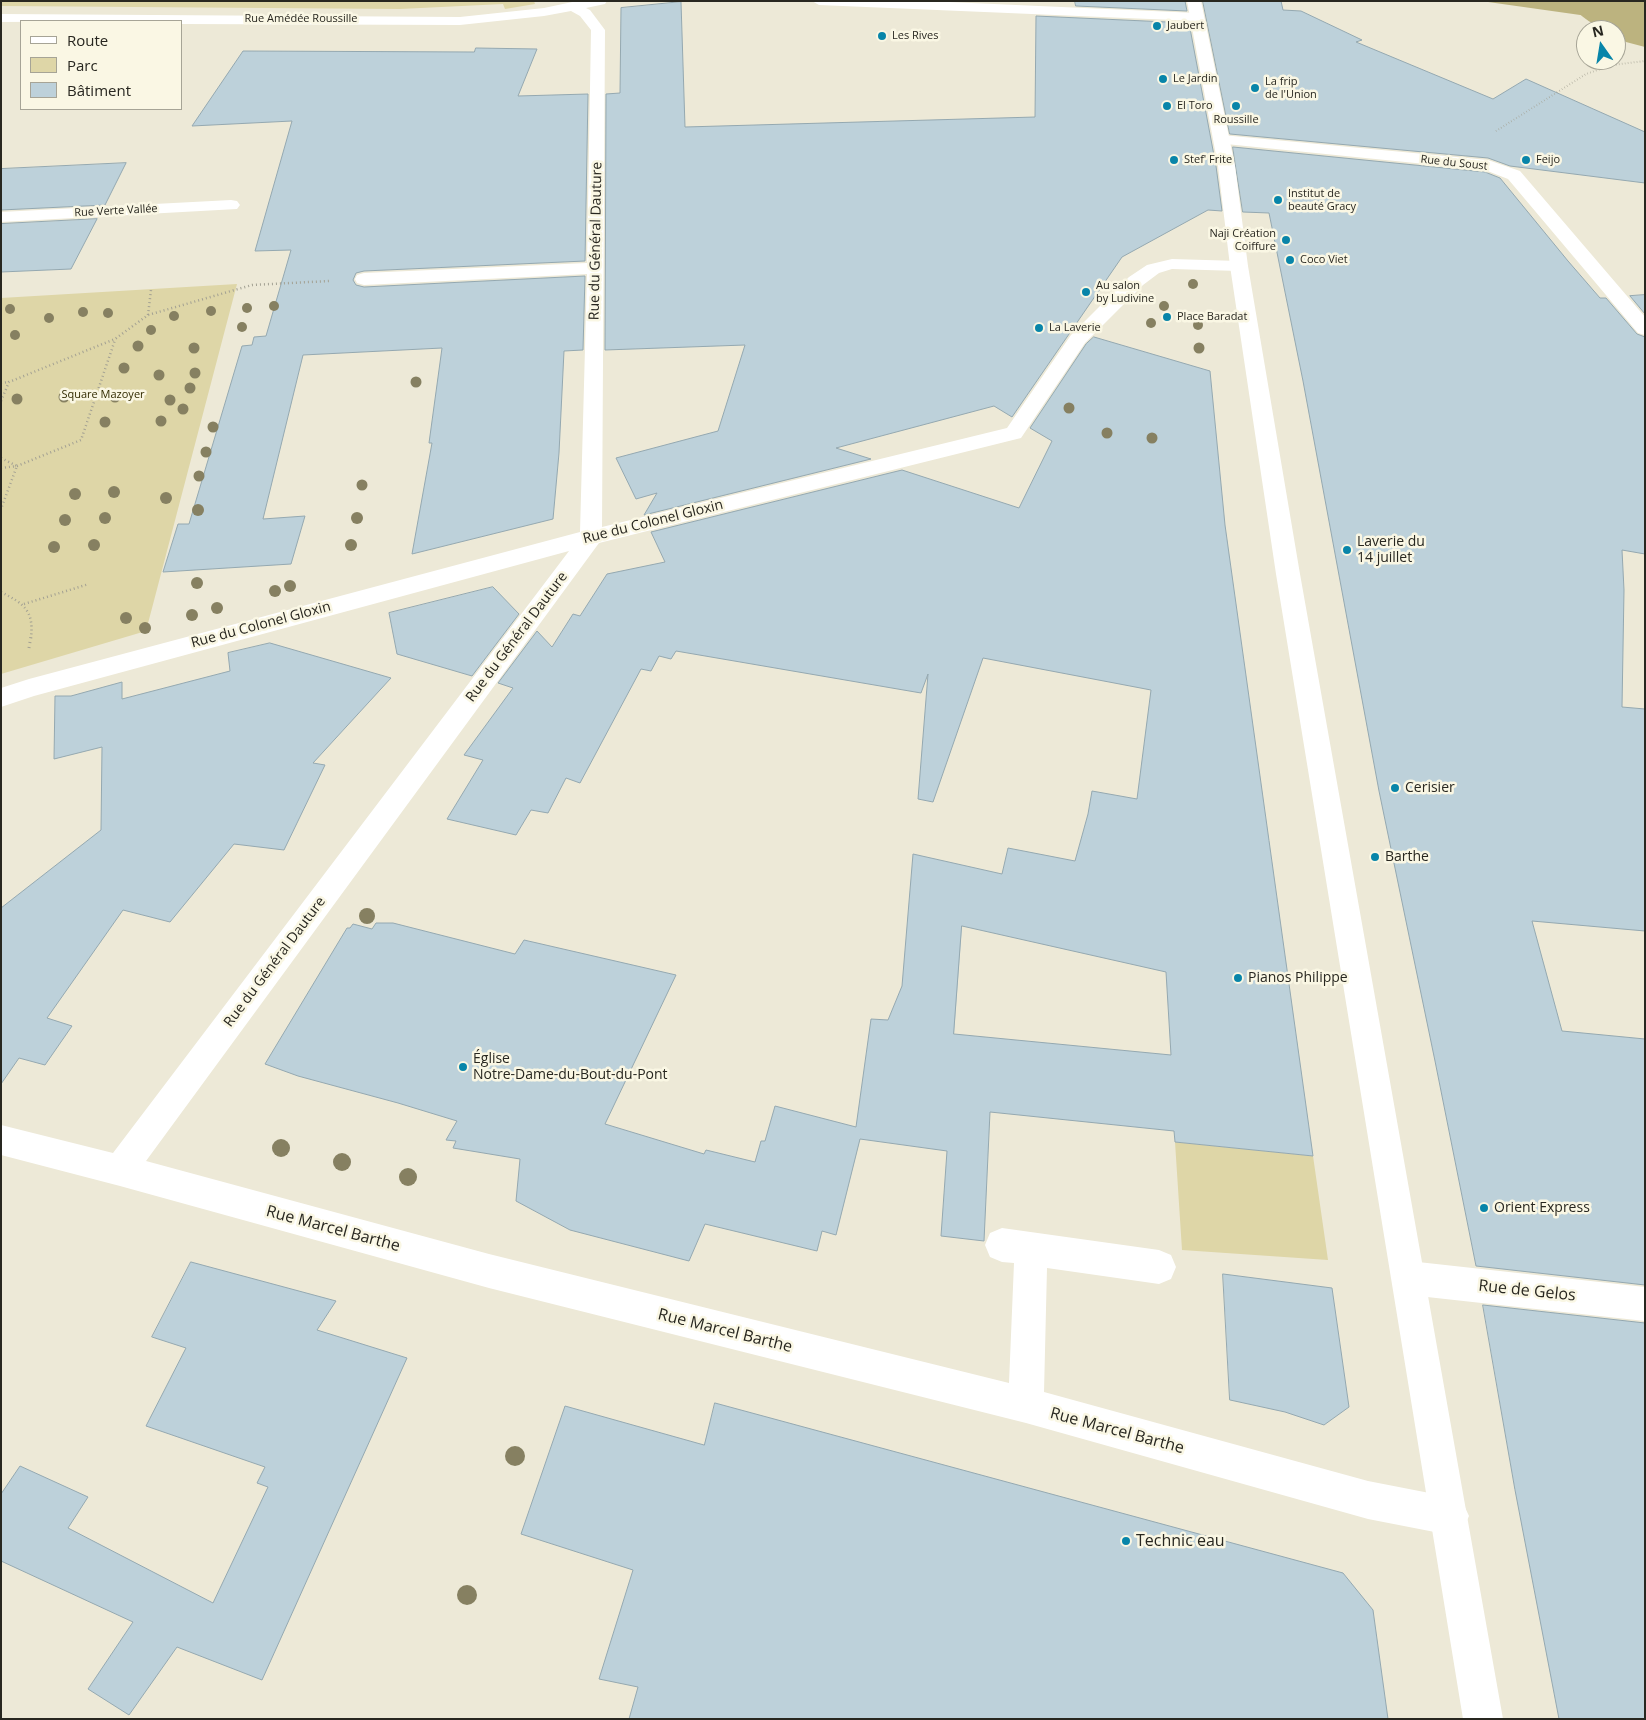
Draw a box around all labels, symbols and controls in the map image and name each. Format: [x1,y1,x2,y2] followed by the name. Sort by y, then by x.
[245,12,357,26] street label: Rue Amédée Roussille
[1167,19,1204,33] place label: Jaubert
[20,20,182,110] legend
[1151,20,1163,32] marker: Jaubert
[1576,20,1626,70] north arrow
[1590,20,1605,41] text: N
[892,29,938,43] place label: Les Rives
[67,30,108,50] text: Route
[876,30,888,42] marker: Les Rives
[67,55,98,75] text: Parc
[1173,72,1218,86] place label: Le Jardin
[1157,73,1169,85] marker: Le Jardin
[1265,75,1317,101] place label: La frip de l'Union
[67,80,131,100] text: Bâtiment
[1249,82,1261,94] marker: La frip de l'Union
[1177,99,1213,113] place label: El Toro
[1161,100,1173,112] marker: El Toro
[1230,100,1242,112] marker: Roussille
[1213,113,1259,127] place label: Roussille
[1184,153,1232,167] place label: Stef' Frite
[1420,153,1488,173] street label: Rue du Soust
[1536,153,1560,167] place label: Feijo
[1168,154,1180,166] marker: Stef' Frite
[1520,154,1532,166] marker: Feijo
[586,162,606,320] street label: Rue du Général Dauture
[1288,187,1356,213] place label: Institut de beauté Gracy
[1272,194,1284,206] marker: Institut de beauté Gracy
[74,202,158,220] street label: Rue Verte Vallée
[1209,227,1276,253] place label: Naji Création Coiffure
[1280,234,1292,246] marker: Naji Création Coiffure
[1300,253,1348,267] place label: Coco Viet
[1284,254,1296,266] marker: Coco Viet
[1096,279,1154,305] place label: Au salon by Ludivine
[1080,286,1092,298] marker: Au salon by Ludivine
[1177,310,1247,324] place label: Place Baradat
[1161,311,1173,323] marker: Place Baradat
[1049,321,1101,335] place label: La Laverie
[1033,322,1045,334] marker: La Laverie
[61,388,145,402] park label: Square Mazoyer
[581,496,725,548] street label: Rue du Colonel Gloxin
[1357,534,1425,566] place label: Laverie du 14 juillet
[1341,544,1353,556] marker: Laverie du 14 juillet
[463,569,571,705] street label: Rue du Général Dauture
[189,598,333,652] street label: Rue du Colonel Gloxin
[1405,780,1455,796] place label: Cerisier
[1389,782,1401,794] marker: Cerisier
[1385,849,1429,865] place label: Barthe
[1369,851,1381,863] marker: Barthe
[221,894,329,1030] street label: Rue du Général Dauture
[1248,970,1348,986] place label: Pianos Philippe
[1232,972,1244,984] marker: Pianos Philippe
[473,1051,668,1084] place label: Église Notre-Dame-du-Bout-du-Pont
[457,1061,469,1073] marker: Église Notre-Dame-du-Bout-du-Pont
[1494,1200,1590,1216] place label: Orient Express
[264,1202,402,1256] street label: Rue Marcel Barthe
[1478,1202,1490,1214] marker: Orient Express
[1477,1276,1577,1306] street label: Rue de Gelos
[656,1305,794,1357] street label: Rue Marcel Barthe
[1048,1404,1186,1458] street label: Rue Marcel Barthe
[1136,1531,1225,1551] place label: Technic eau
[1120,1535,1132,1547] marker: Technic eau

